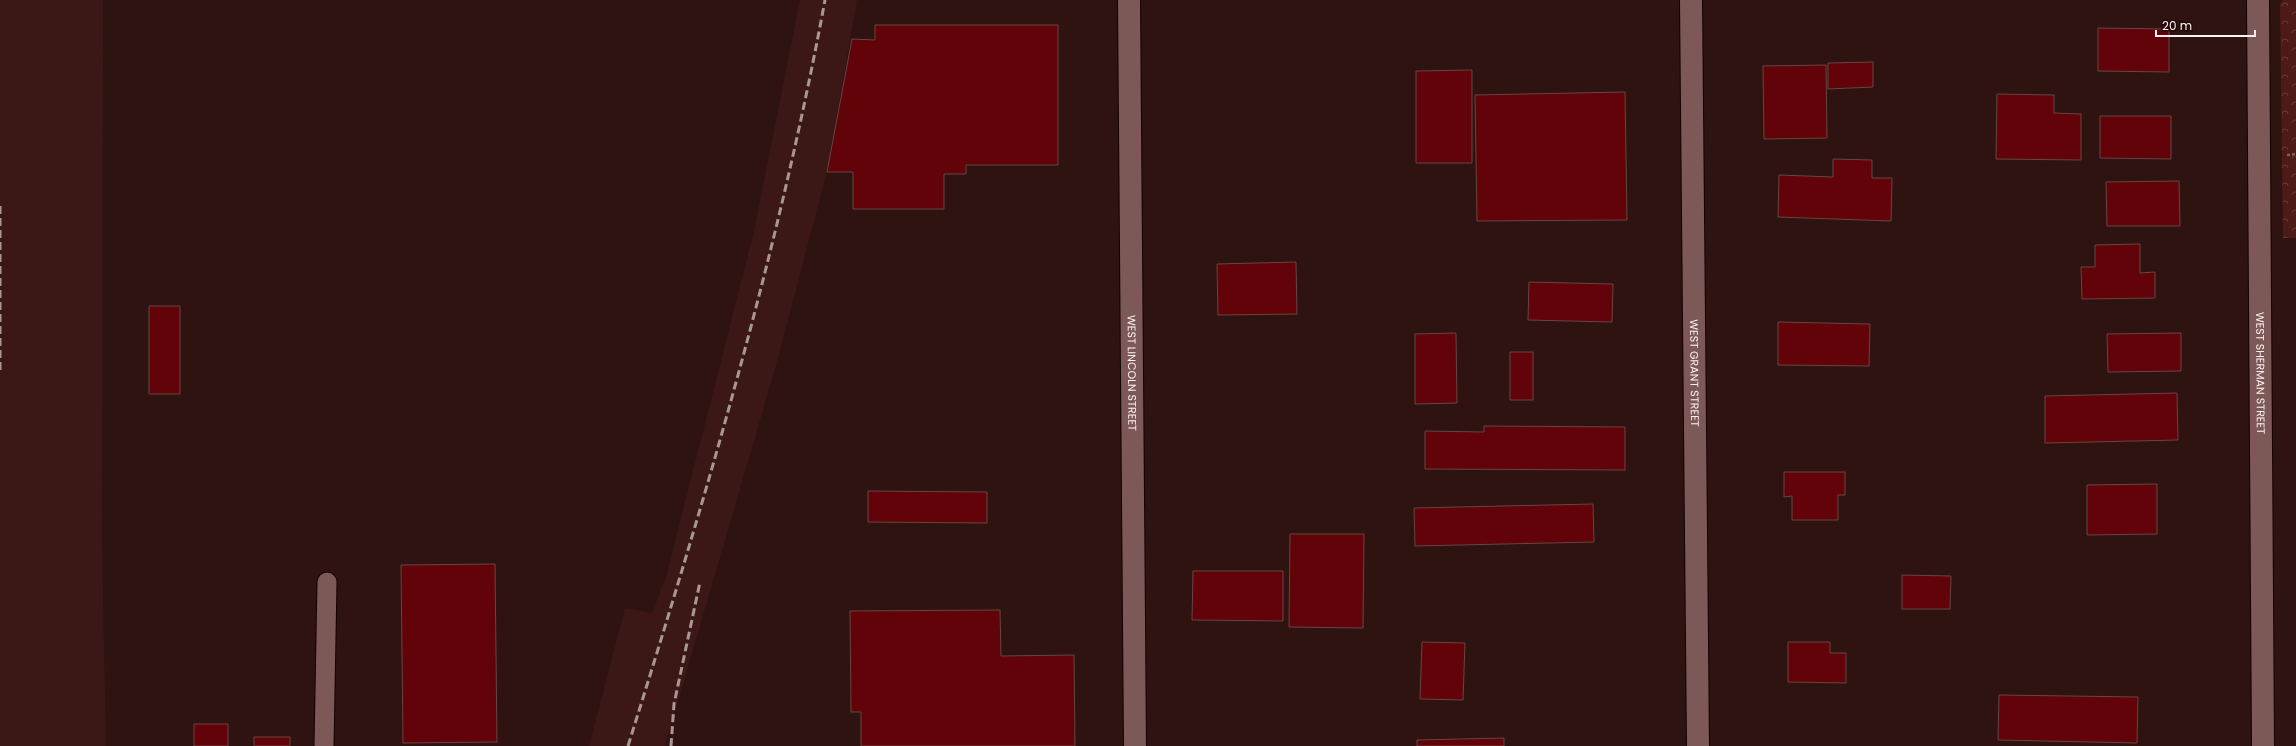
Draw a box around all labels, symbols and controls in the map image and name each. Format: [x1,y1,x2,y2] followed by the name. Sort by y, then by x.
[2156,12,2255,38] scale bar
[2162,17,2192,34] text: 20 m
[2252,312,2269,434] street label: WEST SHERMAN STREET
[1124,315,1140,431] street label: WEST LINCOLN STREET
[1686,319,1703,427] street label: WEST GRANT STREET

